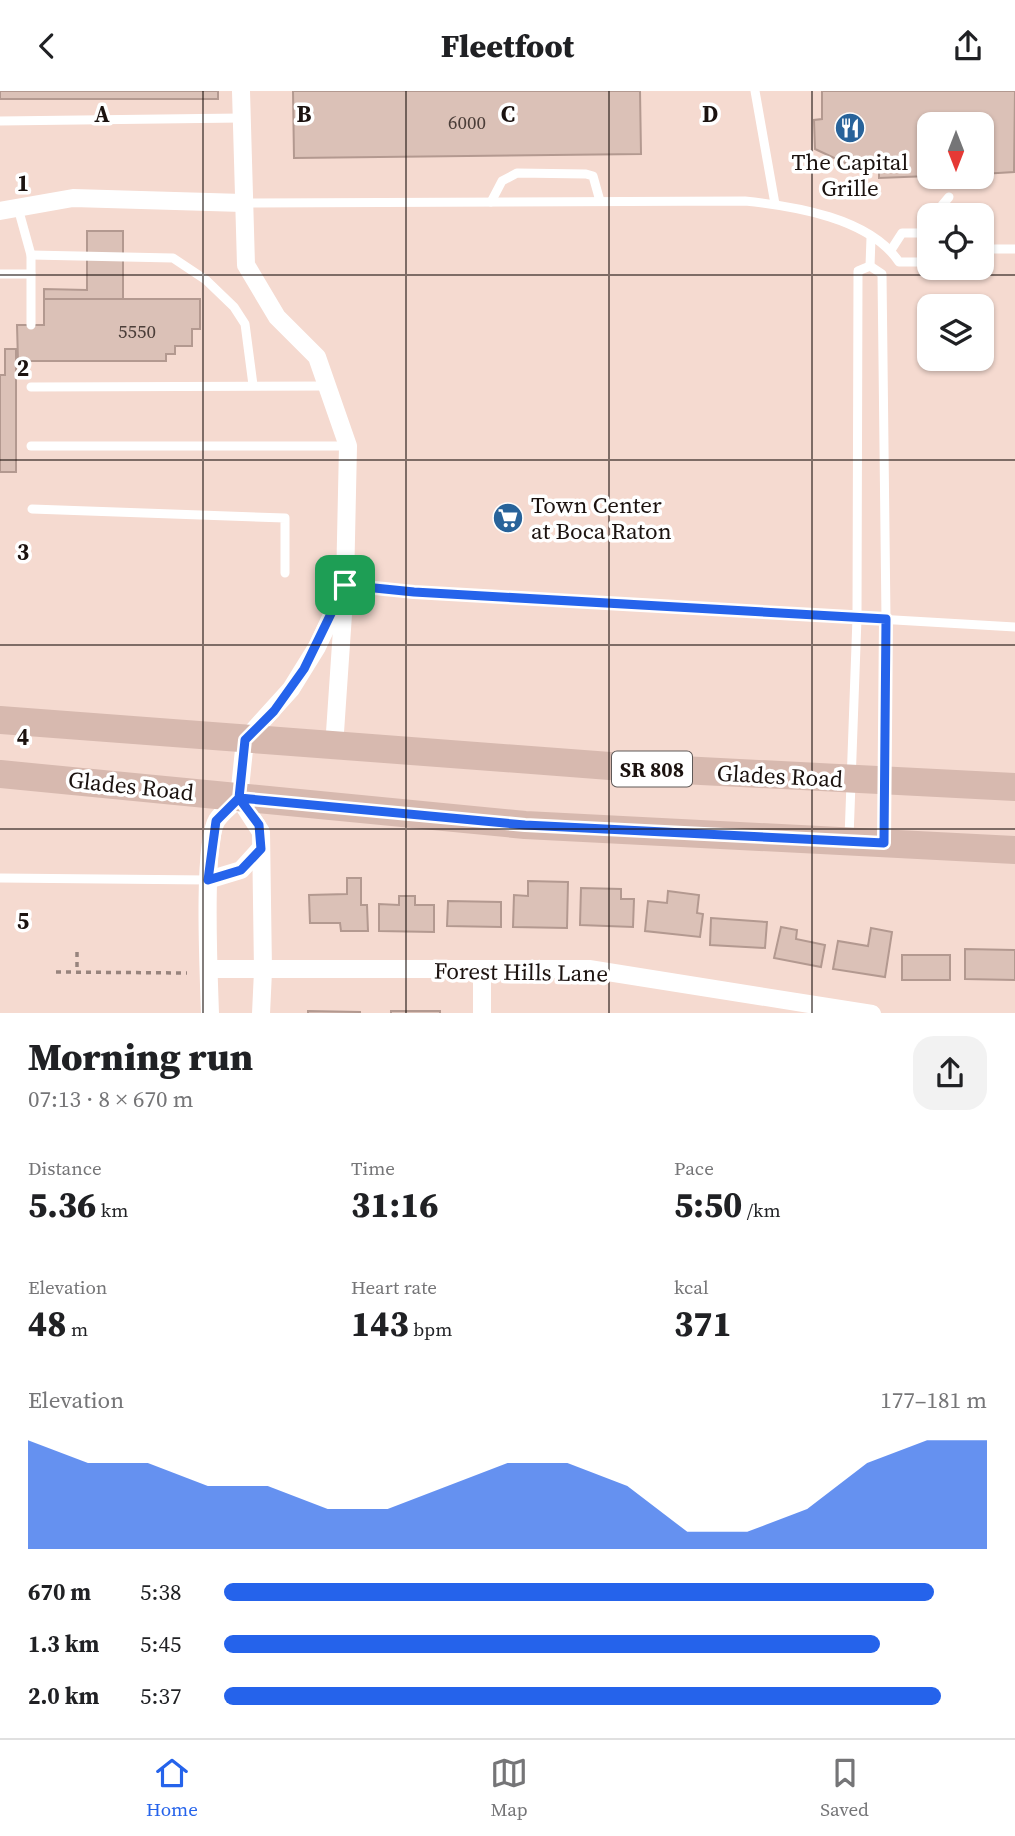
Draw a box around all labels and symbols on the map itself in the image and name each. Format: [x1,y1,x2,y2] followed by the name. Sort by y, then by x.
[94,98,110,130] text: A
[297,98,312,130] text: B
[501,98,515,130] text: C
[702,98,718,130] text: D
[448,109,486,135] house number: 6000
[833,111,867,145] restaurant icon: The Capital Grille
[917,112,994,189] north arrow
[792,146,909,204] place label: The Capital Grille
[17,167,29,199] text: 1
[118,318,156,344] house number: 5550
[17,352,29,384] text: 2
[531,489,672,547] place label: Town Center at Boca Raton
[491,501,525,535] supermarket icon: Town Center at Boca Raton
[17,536,29,568] text: 3
[315,555,375,615] pin
[17,721,29,753] text: 4
[612,751,692,787] road number: SR 808
[716,757,844,795] street label: Glades Road
[67,763,195,809] street label: Glades Road
[17,905,29,937] text: 5
[434,954,608,990] street label: Forest Hills Lane

